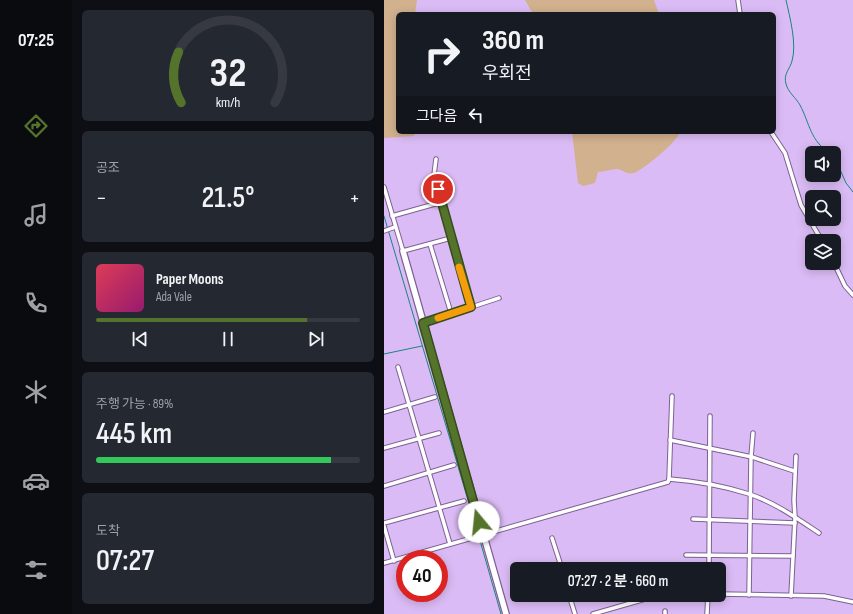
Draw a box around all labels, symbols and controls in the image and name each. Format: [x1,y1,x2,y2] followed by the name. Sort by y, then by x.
[482,24,544,57] text: 360 m
[416,28,468,80] icon: right
[18,30,54,51] text: 07:25
[210,49,246,98] text: 32
[482,63,532,84] text: 우회전
[216,94,240,111] text: km/h
[465,104,487,126] icon: left
[416,107,457,126] text: 그다음
[22,112,50,140] icon: directions
[805,146,841,270] map controls
[805,146,841,182] button: sound
[96,160,120,176] text: 공조
[421,172,455,206] pin
[427,178,449,200] icon: arrive
[201,180,255,216] text: 21.5°
[96,185,107,212] text: −
[349,185,360,212] text: +
[805,190,841,226] button: search
[22,201,50,229] icon: music
[805,234,841,270] button: layers
[156,270,224,289] text: Paper Moons
[22,289,50,317] icon: phone
[156,289,192,305] text: Ada Vale
[129,328,151,350] icon: previous
[217,328,239,350] icon: pause
[305,328,327,350] icon: next
[22,378,50,406] icon: climate
[96,396,174,412] text: 주행 가능 · 89%
[96,416,172,452] text: 445 km
[22,467,50,495] icon: car
[458,501,500,543] position arrow
[96,523,120,539] text: 도착
[96,543,154,579] text: 07:27
[396,550,448,602] speed limit sign: 40
[22,556,50,584] icon: filters
[568,572,668,591] text: 07:27 · 2 분 · 660 m

